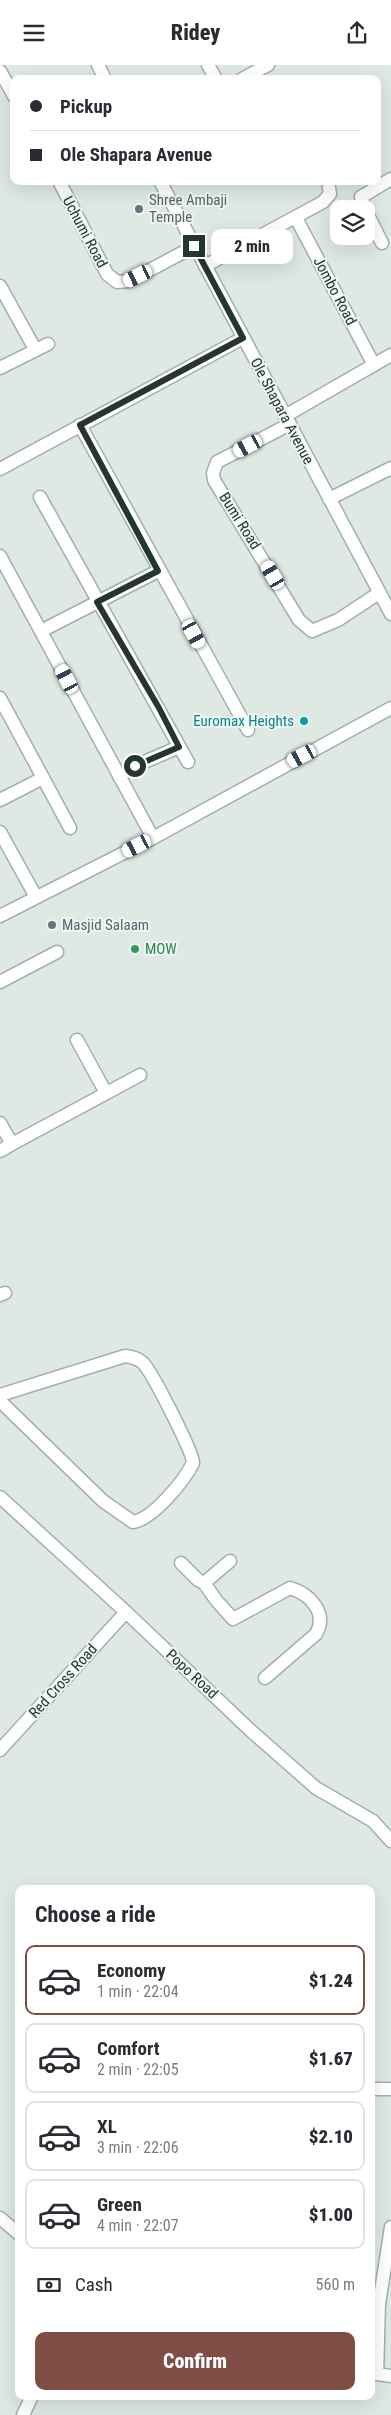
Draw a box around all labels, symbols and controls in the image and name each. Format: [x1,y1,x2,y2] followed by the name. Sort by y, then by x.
[20,19,48,47] icon: menu
[343,19,371,47] icon: share
[171,20,220,45] text: Ridey
[60,95,112,118] text: Pickup
[60,143,212,166] text: Ole Shapara Avenue
[149,191,227,226] place label: Shree Ambaji Temple
[59,193,111,271] street label: Uchumi Road
[330,200,375,245] map controls
[330,200,375,245] button: layers
[133,203,145,215] marker: Shree Ambaji Temple
[212,229,294,263] callout: 2 min
[183,235,205,257] route end
[234,237,270,256] text: 2 min
[310,254,360,328] street label: Jombo Road
[121,263,154,289] car
[246,355,318,467] street label: Ole Shapara Avenue
[231,432,264,460] car
[215,489,265,553] street label: Bumi Road
[259,558,286,592] car
[180,617,207,651] car
[53,662,80,696] car
[193,712,294,730] place label: Euromax Heights
[298,715,310,727] marker: Euromax Heights
[285,742,318,770] car
[124,755,146,777] route start
[120,833,153,859] car
[62,916,149,934] place label: Masjid Salaam
[46,919,58,931] marker: Masjid Salaam
[145,940,177,958] place label: MOW
[129,943,141,955] marker: MOW
[25,1640,101,1722] street label: Red Cross Road
[162,1646,222,1702] street label: Popo Road
[35,1902,156,1927] text: Choose a ride
[37,1958,82,2003] icon: car
[97,1959,166,1982] text: Economy
[309,1969,353,1992] text: $1.24
[97,1982,179,2001] text: 1 min · 22:04
[37,2036,82,2081] icon: car
[97,2037,160,2060] text: Comfort
[309,2047,353,2070] text: $1.67
[97,2060,179,2079] text: 2 min · 22:05
[37,2114,82,2159] icon: car
[97,2115,117,2138] text: XL
[309,2125,353,2148] text: $2.10
[97,2138,179,2157] text: 3 min · 22:06
[37,2192,82,2237] icon: car
[97,2193,142,2216] text: Green
[309,2203,353,2226] text: $1.00
[97,2216,179,2235] text: 4 min · 22:07
[35,2271,63,2299] icon: cash
[75,2273,113,2296] text: Cash
[316,2275,355,2294] text: 560 m
[35,2332,355,2390] button: Confirm

